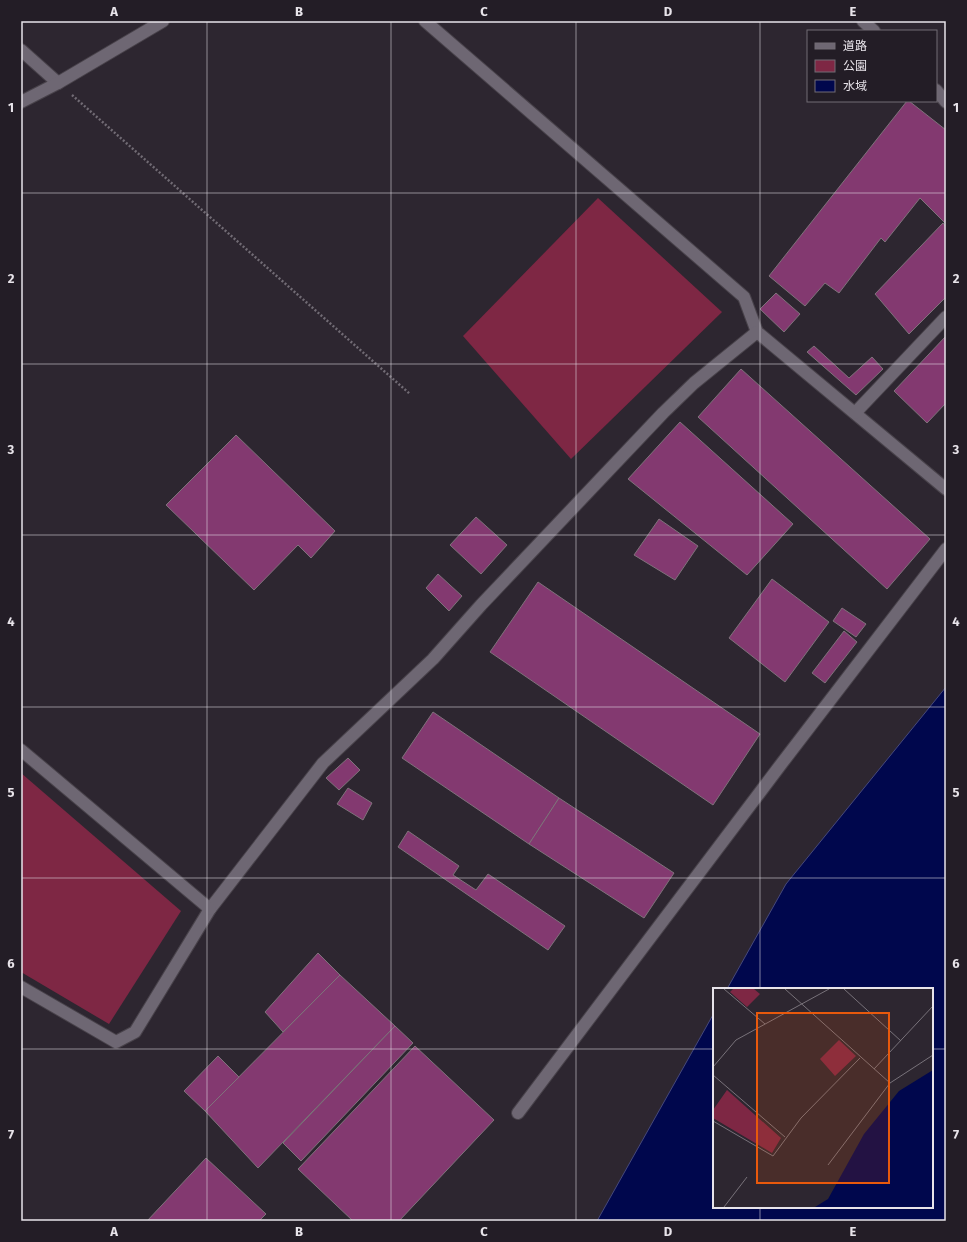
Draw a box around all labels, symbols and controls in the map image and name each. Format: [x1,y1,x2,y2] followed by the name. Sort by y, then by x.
[109,4,118,19] text: A
[295,4,303,19] text: B
[480,4,488,19] text: C
[664,4,673,19] text: D
[850,4,857,19] text: E
[807,30,937,102] legend
[843,39,867,53] text: 道路
[843,59,867,73] text: 公園
[843,79,867,93] text: 水域
[8,100,14,115] text: 1
[953,100,959,115] text: 1
[8,271,15,286] text: 2
[953,271,960,286] text: 2
[7,442,15,457] text: 3
[952,442,960,457] text: 3
[7,614,15,629] text: 4
[952,614,960,629] text: 4
[8,785,15,800] text: 5
[953,785,960,800] text: 5
[7,956,15,971] text: 6
[952,956,960,971] text: 6
[713,988,933,1208] inset map
[8,1127,14,1142] text: 7
[953,1127,959,1142] text: 7
[109,1224,118,1239] text: A
[295,1224,303,1239] text: B
[480,1224,488,1239] text: C
[664,1224,673,1239] text: D
[850,1224,857,1239] text: E

